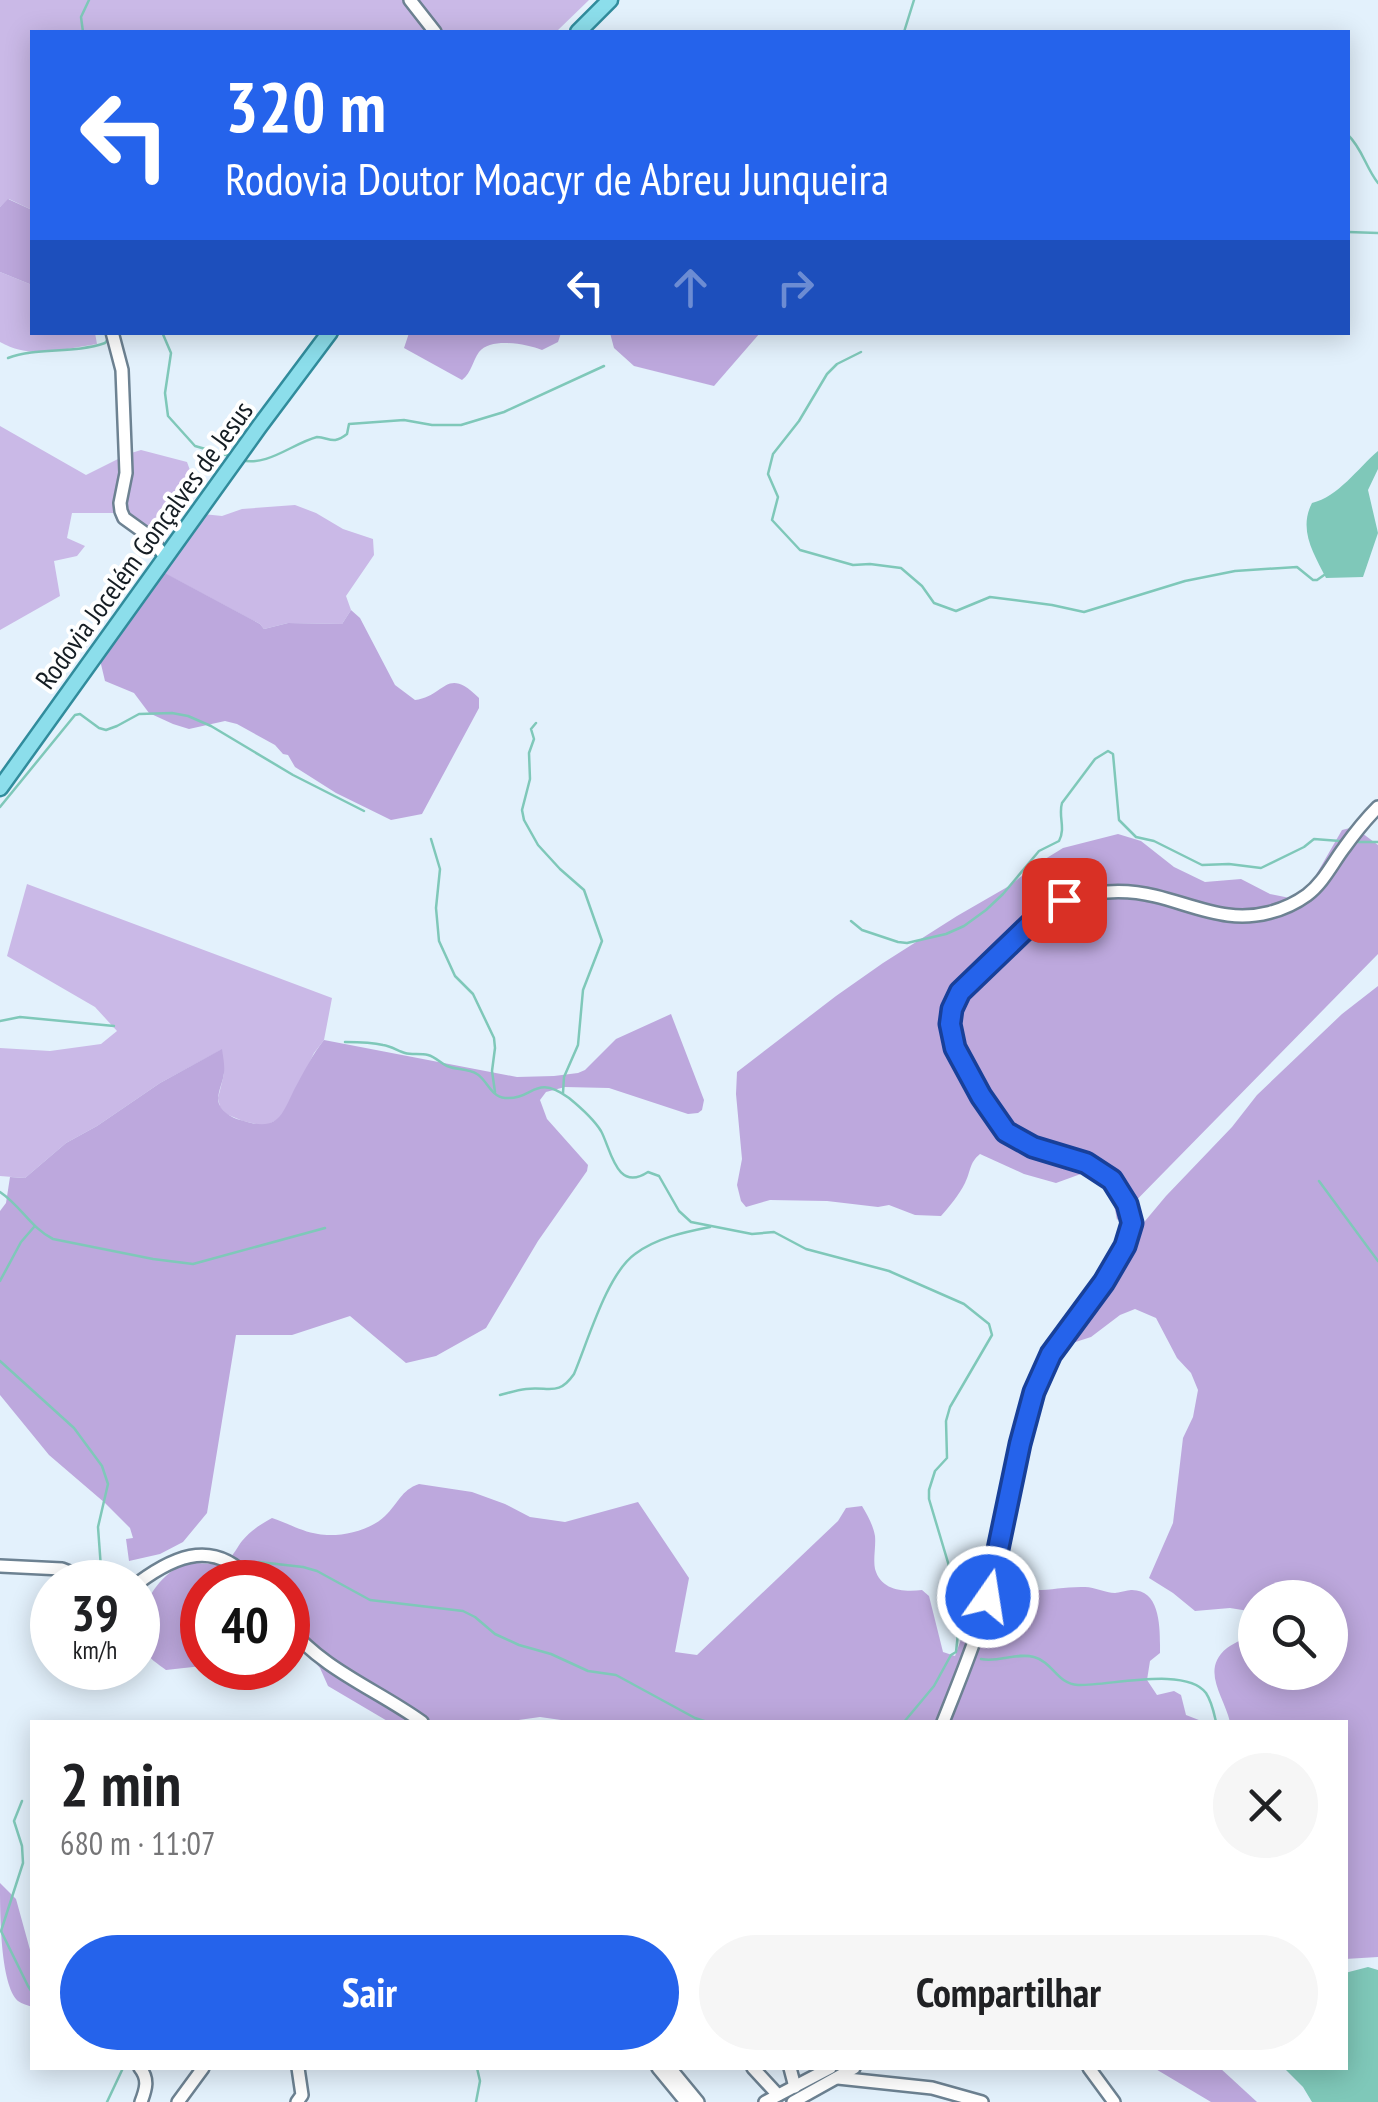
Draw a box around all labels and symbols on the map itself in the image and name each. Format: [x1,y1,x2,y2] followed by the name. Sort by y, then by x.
[27,393,261,696] street label: Rodovia Jocelém Gonçalves de Jesus
[1022,858,1107,943] pin
[936,1545,1040,1649] position arrow
[180,1560,310,1690] speed limit sign: 40

